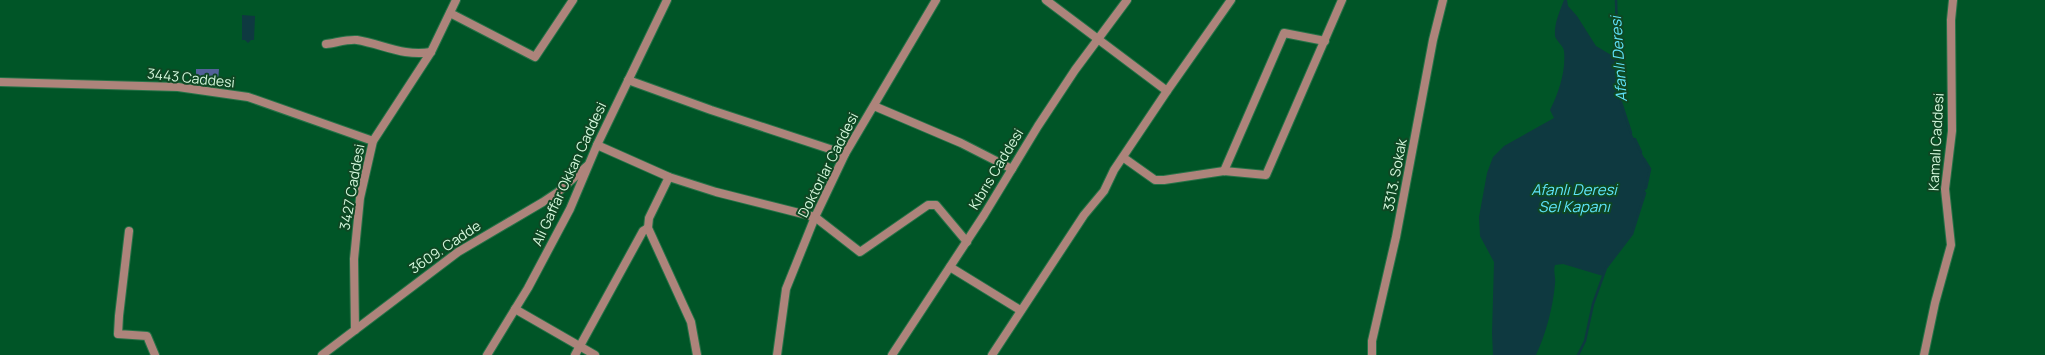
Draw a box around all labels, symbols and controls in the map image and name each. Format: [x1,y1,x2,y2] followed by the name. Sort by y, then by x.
[1605,13,1632,103] water label: Afanlı Deresi
[146,63,236,92] street label: 3443 Caddesi
[1923,92,1948,192] street label: Kamalı Caddesi
[527,99,610,249] street label: Ali Gaffar Okkan Caddesi
[793,109,862,220] street label: Doktorlar Caddesi
[964,125,1027,213] street label: Kıbrıs Caddesi
[1378,136,1411,213] street label: 3313. Sokak
[335,142,368,231] street label: 3427 Caddesi
[1531,179,1619,217] water label: Afanlı Deresi Sel Kapanı
[405,216,484,277] street label: 3609. Cadde

